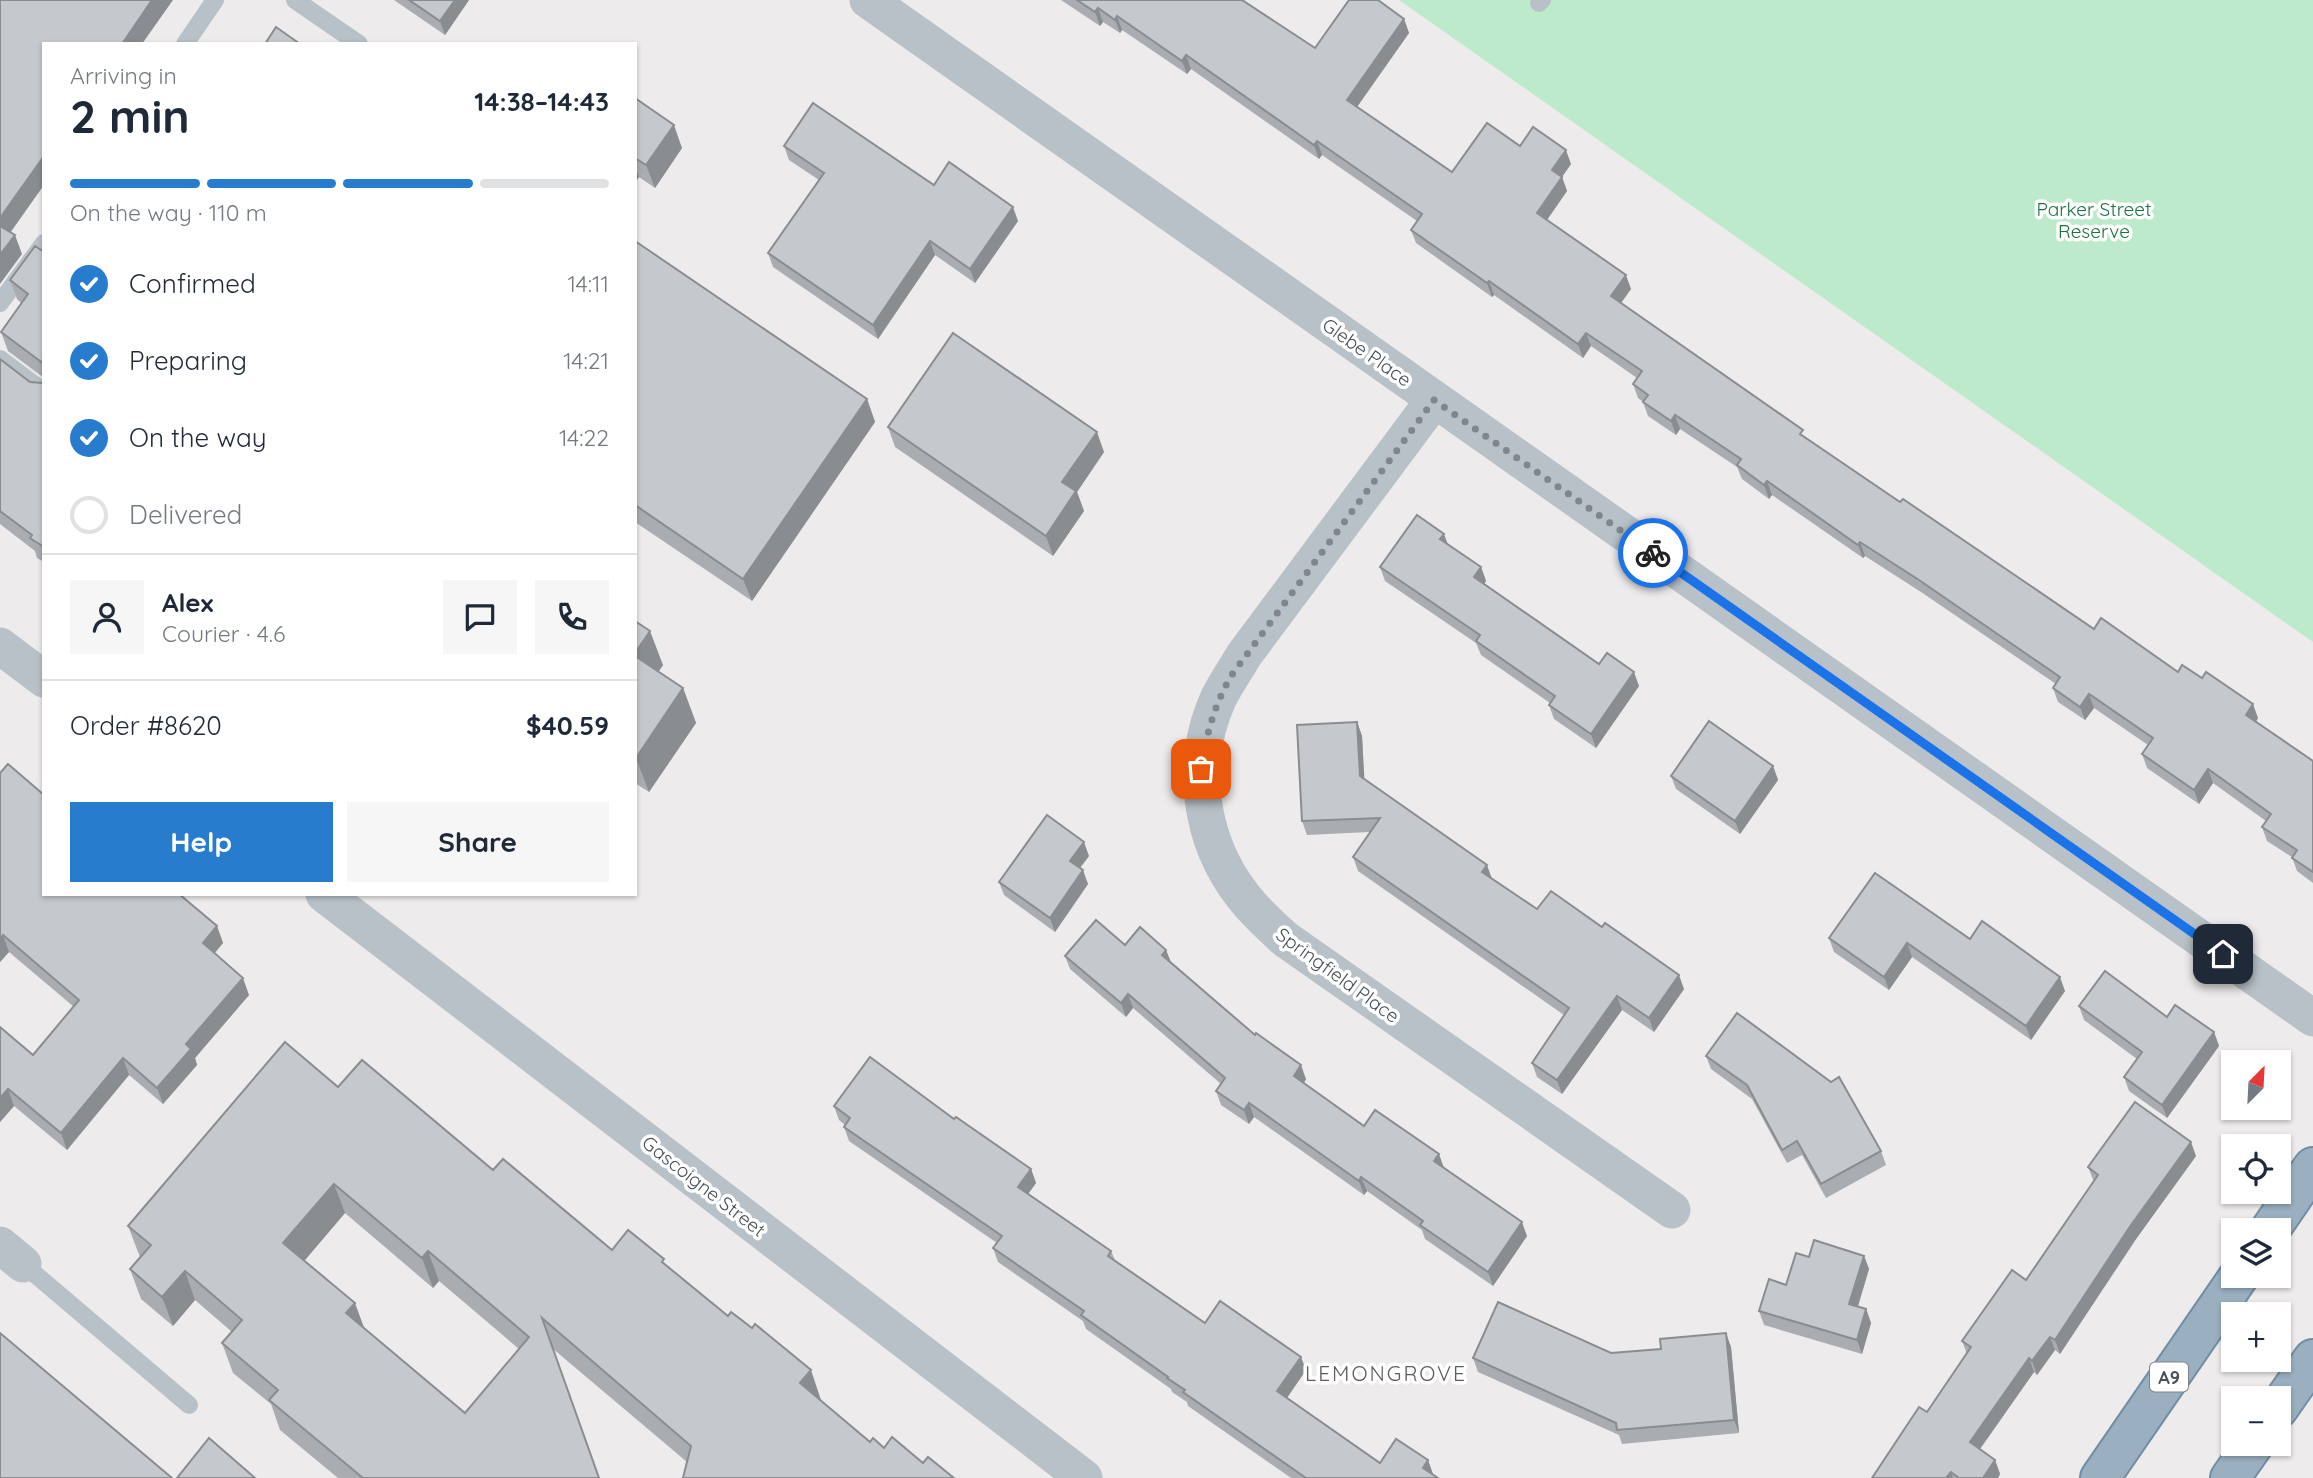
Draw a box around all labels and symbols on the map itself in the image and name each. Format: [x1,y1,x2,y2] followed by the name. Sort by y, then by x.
[2037,197,2151,243] park label: Parker Street Reserve
[1318,313,1416,391] street label: Glebe Place
[1618,518,1688,588] courier
[1171,739,1231,799] pin
[1272,922,1404,1028] street label: Springfield Place
[2193,924,2253,984] pin
[2221,1050,2291,1120] north arrow
[638,1130,770,1242] street label: Gascoigne Street
[1305,1360,1467,1386] district label: LEMONGROVE
[2150,1362,2188,1392] road number: A9

